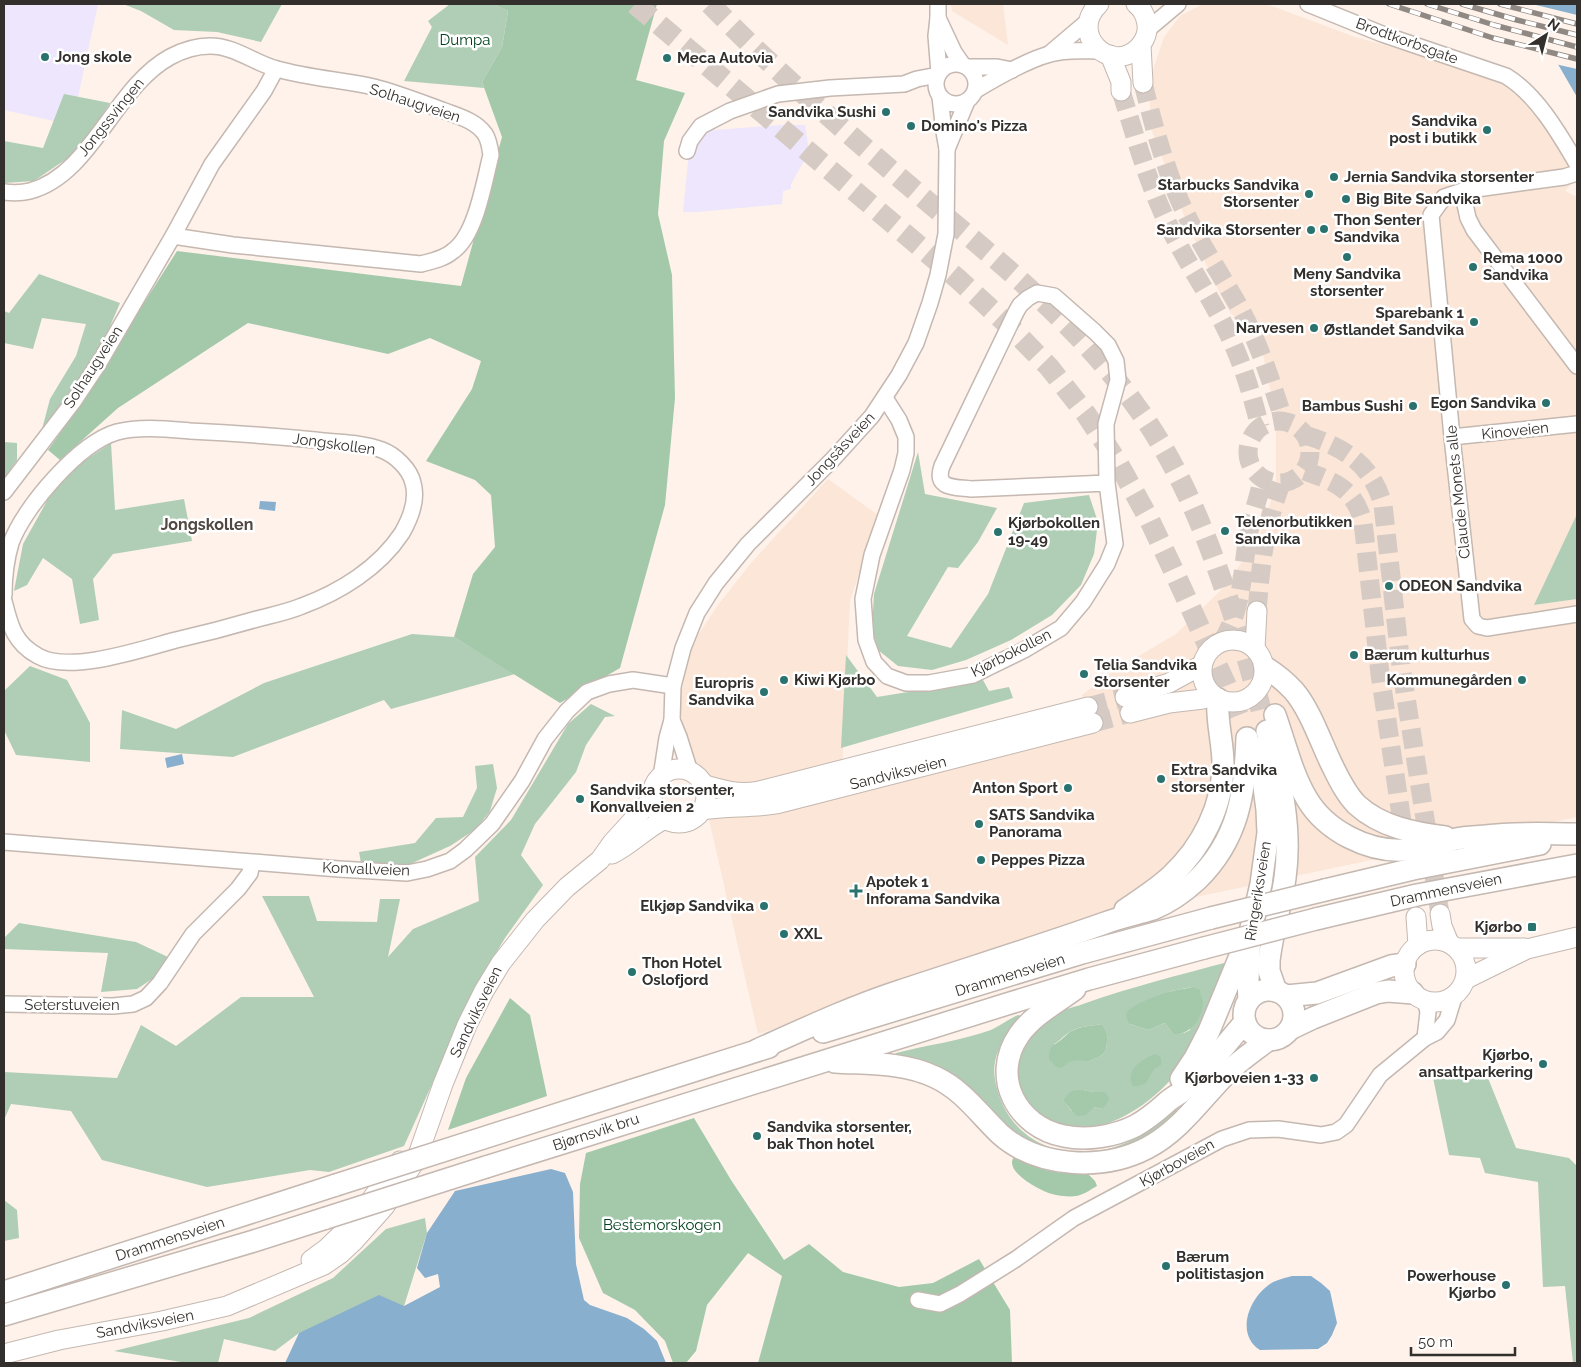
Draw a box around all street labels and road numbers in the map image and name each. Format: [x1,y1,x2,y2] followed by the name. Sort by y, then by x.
[1353,14,1461,68] street label: Brodtkorbsgate
[74,74,148,160] street label: Jongssvingen
[367,80,463,126] street label: Solhaugveien
[60,322,126,412] street label: Solhaugveien
[801,409,879,489] street label: Jongsåsveien
[1480,419,1550,443] street label: Kinoveien
[1442,424,1474,560] street label: Claude Monets alle
[291,429,377,459] street label: Jongskollen
[968,625,1054,681] street label: Kjørbokollen
[848,752,948,794] street label: Sandviksveien
[1241,840,1275,942] street label: Ringeriksveien
[322,858,410,880] street label: Konvallveien
[1389,869,1503,911] street label: Drammensveien
[953,950,1067,1000] street label: Drammensveien
[446,964,506,1060] street label: Sandviksveien
[24,996,120,1014] street label: Seterstuveien
[550,1110,642,1154] street label: Bjørnsvik bru
[1137,1135,1217,1191] street label: Kjørboveien
[113,1213,227,1265] street label: Drammensveien
[95,1306,195,1342] street label: Sandviksveien

